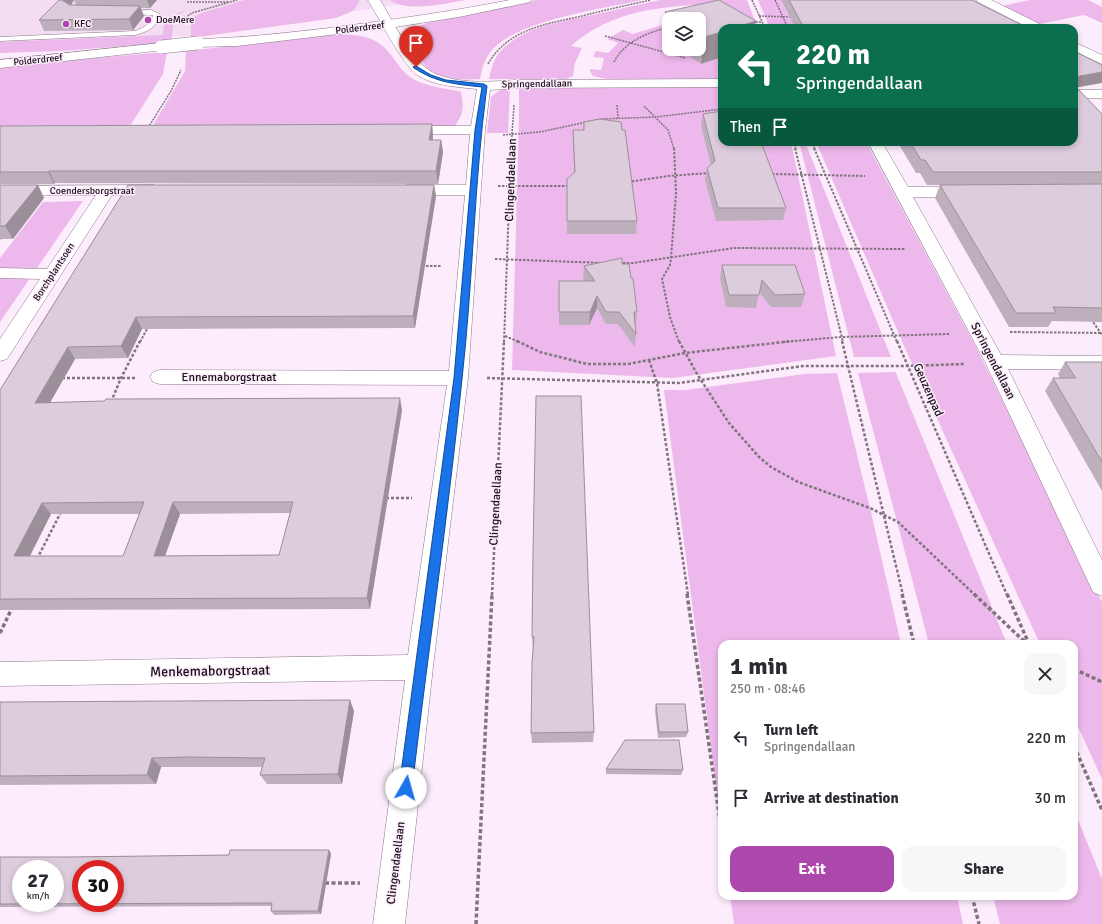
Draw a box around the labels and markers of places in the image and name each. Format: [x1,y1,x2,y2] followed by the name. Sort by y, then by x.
[156,14,194,26] place label: DoeMere
[143,15,153,25] marker: DoeMere
[74,18,91,30] place label: KFC
[61,19,71,29] marker: KFC
[399,26,433,67] pin

